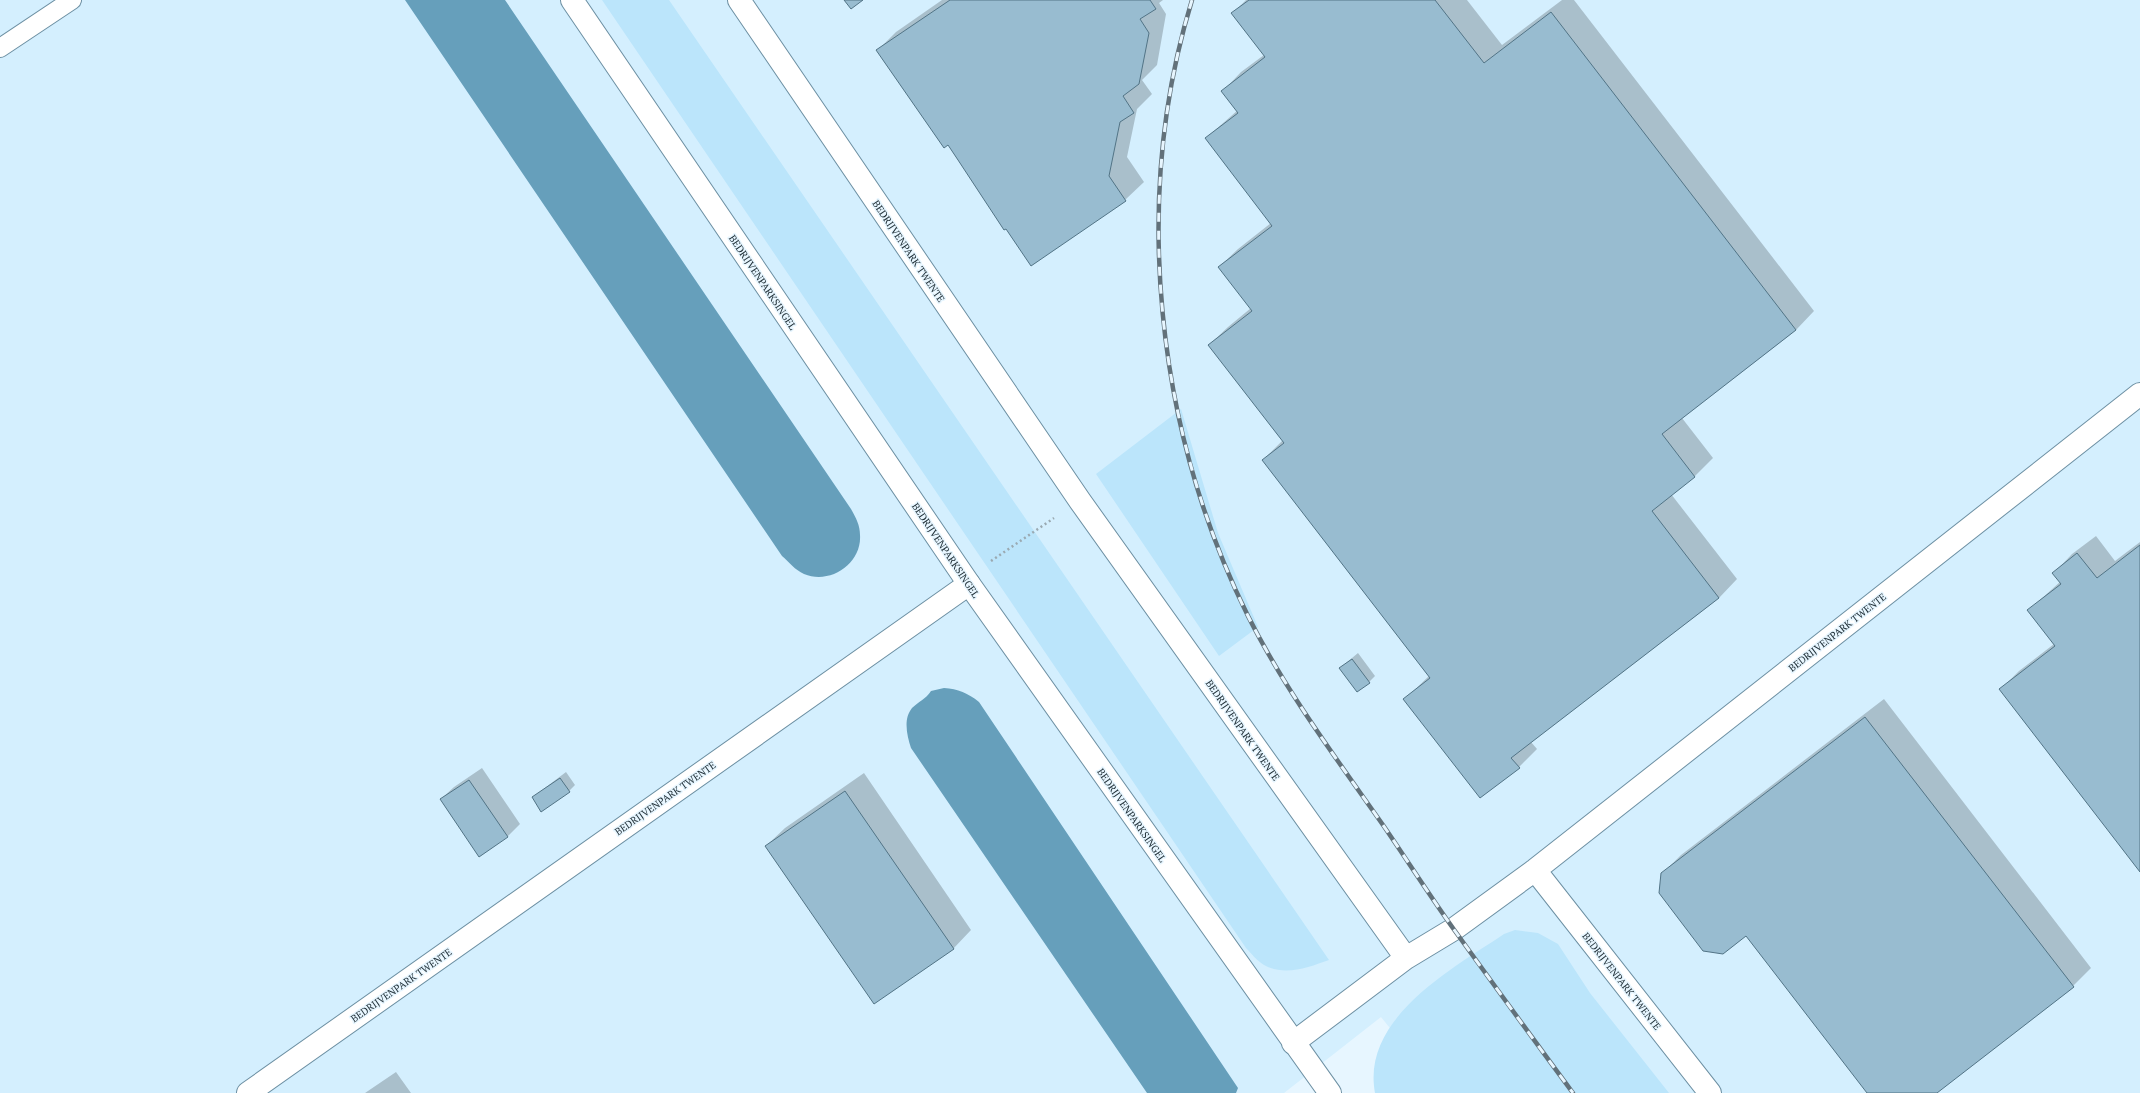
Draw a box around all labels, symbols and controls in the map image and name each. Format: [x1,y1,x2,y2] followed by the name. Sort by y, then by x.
[870,198,948,305] street label: BEDRIJVENPARK TWENTE
[726,232,799,333] street label: BEDRIJVENPARKSINGEL
[909,500,982,601] street label: BEDRIJVENPARKSINGEL
[1786,590,1889,675] street label: BEDRIJVENPARK TWENTE
[1203,677,1283,783] street label: BEDRIJVENPARK TWENTE
[612,758,718,838] street label: BEDRIJVENPARK TWENTE
[1094,766,1169,865] street label: BEDRIJVENPARKSINGEL
[1579,930,1664,1033] street label: BEDRIJVENPARK TWENTE
[348,945,454,1025] street label: BEDRIJVENPARK TWENTE

